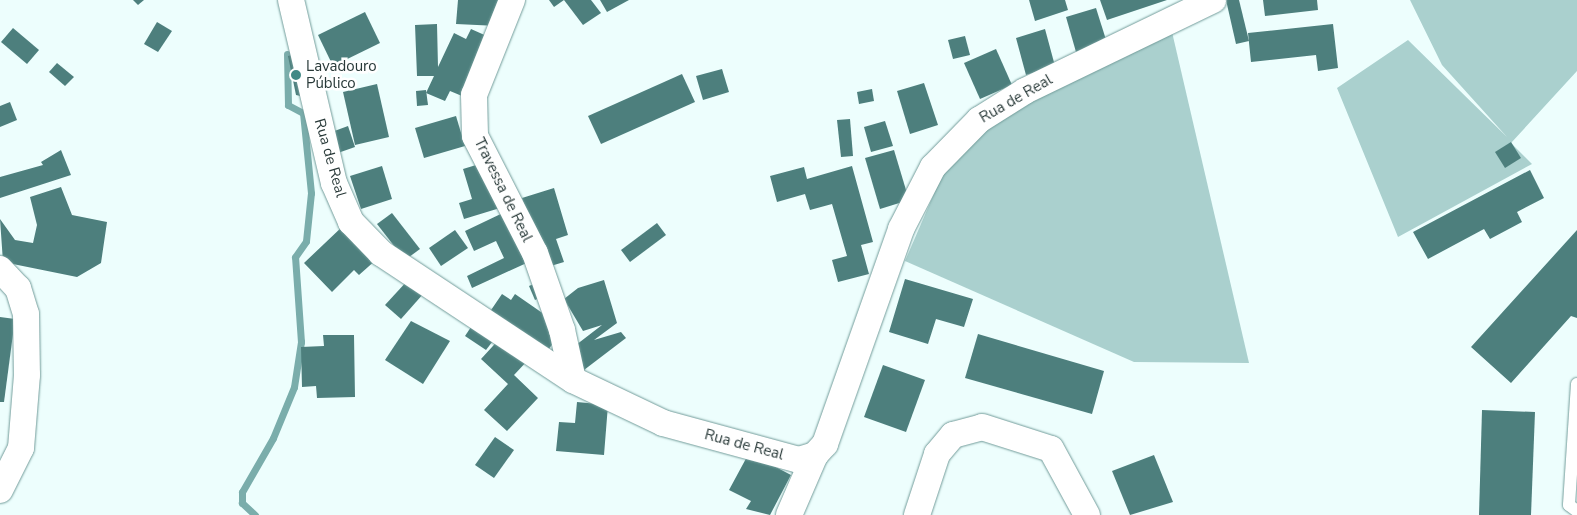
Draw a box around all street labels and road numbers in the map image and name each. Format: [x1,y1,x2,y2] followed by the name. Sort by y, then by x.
[976,71,1056,127] street label: Rua de Real
[310,117,350,199] street label: Rua de Real
[470,135,536,245] street label: Travessa de Real
[703,426,785,464] street label: Rua de Real

